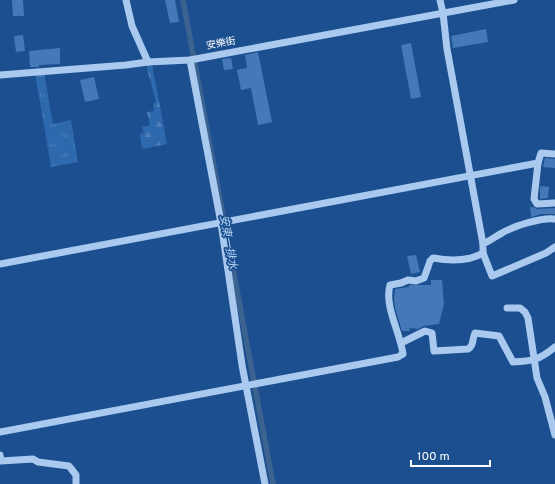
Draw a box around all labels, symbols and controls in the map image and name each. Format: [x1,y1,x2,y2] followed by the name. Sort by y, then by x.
[205,35,237,53] street label: 安樂街
[216,214,240,271] water label: 安東一排水
[411,442,490,468] scale bar
[417,449,450,465] text: 100 m

